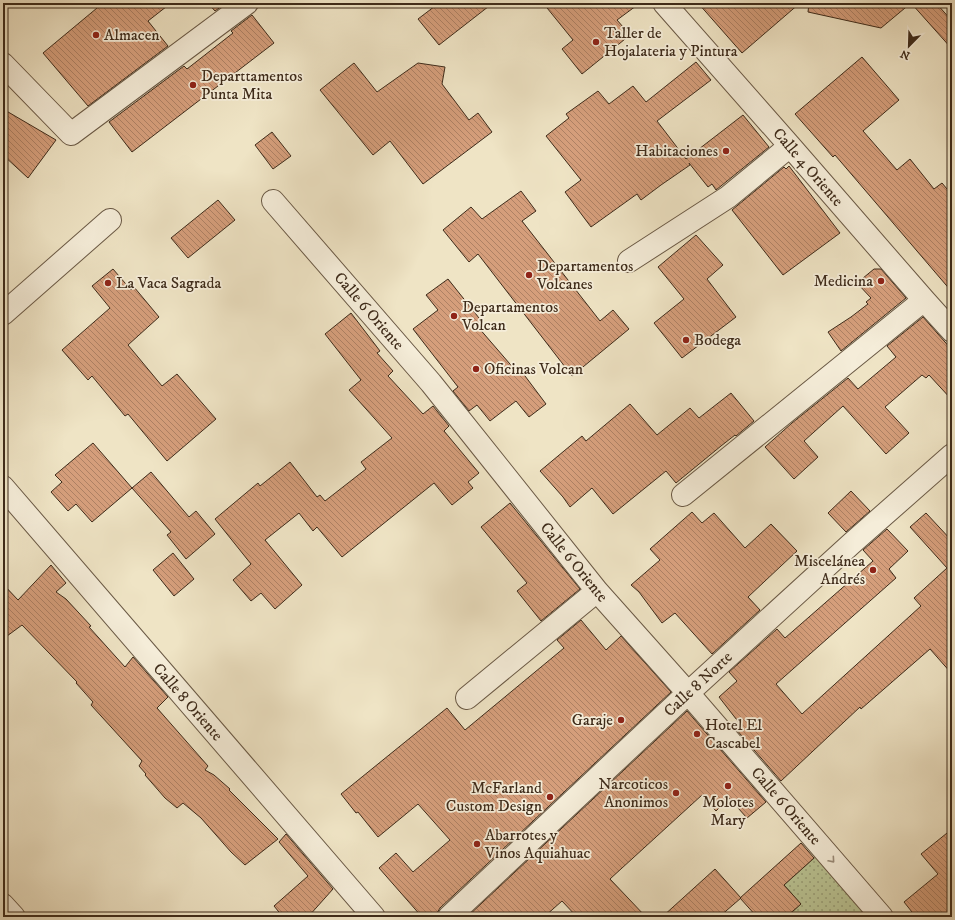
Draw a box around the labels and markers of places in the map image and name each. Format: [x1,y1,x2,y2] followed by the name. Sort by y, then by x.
[604,23,738,61] place label: Taller de Hojalateria y Pintura
[104,25,160,45] place label: Almacen
[91,30,101,40] marker: Almacen
[591,37,601,47] marker: Taller de Hojalateria y Pintura
[201,66,303,104] place label: Departtamentos Punta Mita
[188,80,198,90] marker: Departtamentos Punta Mita
[635,141,718,161] place label: Habitaciones
[721,146,731,156] marker: Habitaciones
[536,256,633,294] place label: Departamentos Volcanes
[524,270,534,280] marker: Departamentos Volcanes
[814,271,873,291] place label: Medicina
[116,273,222,293] place label: La Vaca Sagrada
[876,276,886,286] marker: Medicina
[103,278,113,288] marker: La Vaca Sagrada
[461,297,558,335] place label: Departamentos Volcan
[449,311,459,321] marker: Departamentos Volcan
[694,330,741,350] place label: Bodega
[681,335,691,345] marker: Bodega
[484,359,584,379] place label: Oficinas Volcan
[471,364,481,374] marker: Oficinas Volcan
[794,551,865,589] place label: Miscelánea Andrés
[868,565,878,575] marker: Miscelánea Andrés
[572,710,613,730] place label: Garaje
[616,715,626,725] marker: Garaje
[705,715,762,753] place label: Hotel El Cascabel
[692,729,702,739] marker: Hotel El Cascabel
[599,774,668,812] place label: Narcoticos Anonimos
[446,778,543,816] place label: McFarland Custom Design
[723,781,733,791] marker: Molotes Mary
[671,788,681,798] marker: Narcoticos Anonimos
[545,792,555,802] marker: McFarland Custom Design
[702,792,754,830] place label: Molotes Mary
[484,825,591,863] place label: Abarrotes y Vinos Aquiahuac
[472,839,482,849] marker: Abarrotes y Vinos Aquiahuac

